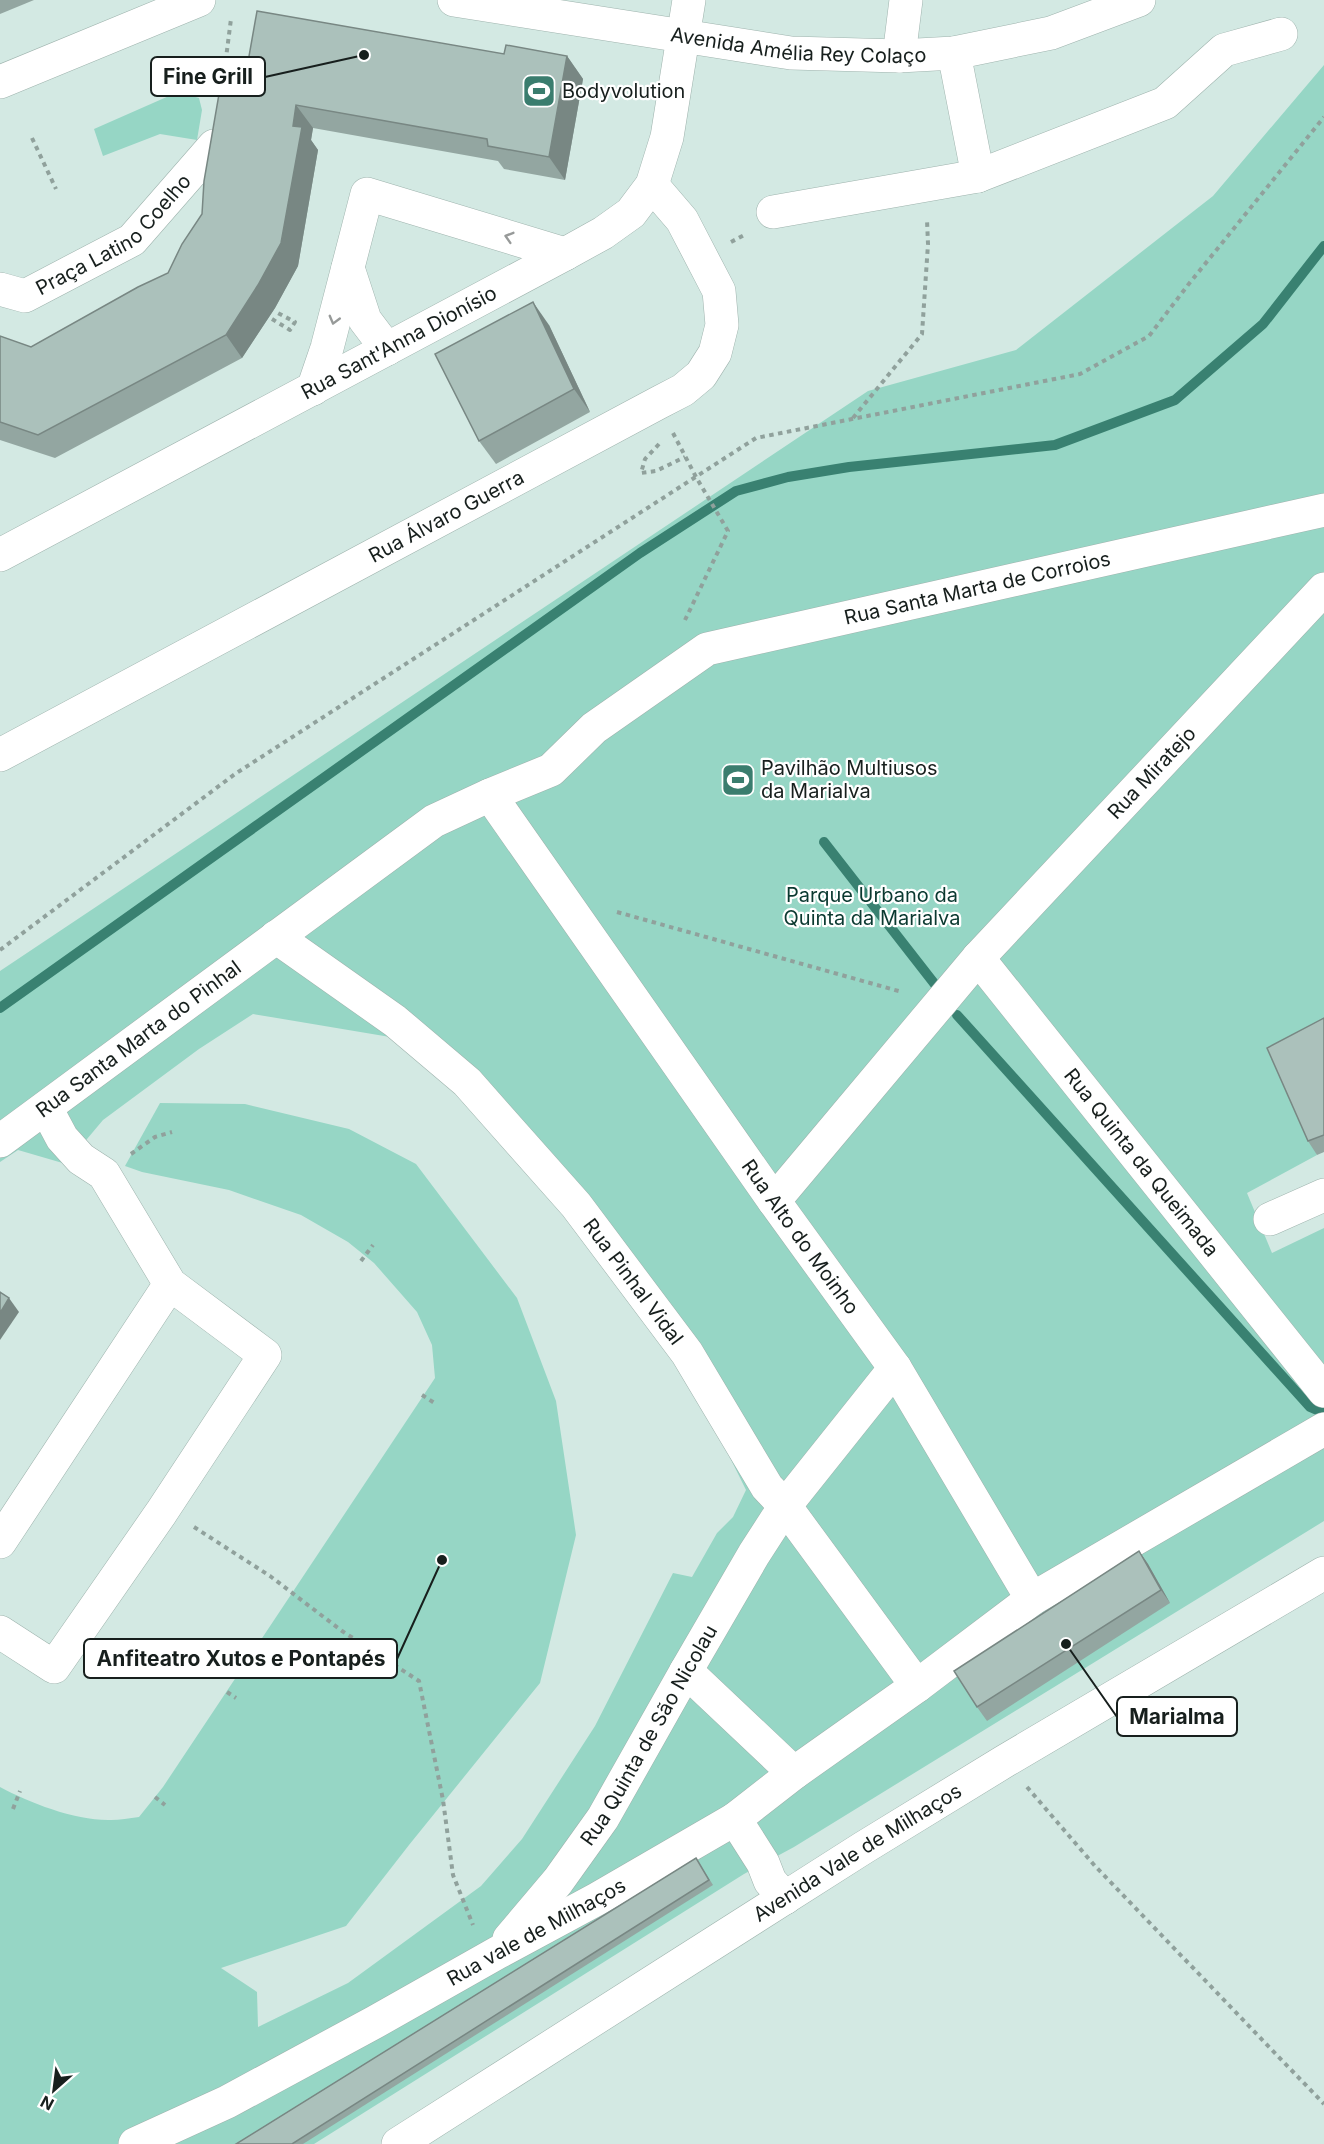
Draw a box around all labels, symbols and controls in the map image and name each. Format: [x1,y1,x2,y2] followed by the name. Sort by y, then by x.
[669,22,927,68] street label: Avenida Amélia Rey Colaço
[151,57,265,96] callout: Fine Grill
[163,64,253,89] text: Fine Grill
[521,73,557,109] sports icon: Bodyvolution
[562,79,685,103] place label: Bodyvolution
[32,169,196,300] street label: Praça Latino Coelho
[504,232,515,244] one-way arrow
[297,281,501,404] street label: Rua Sant'Anna Dionísio
[329,315,342,325] one-way arrow
[364,465,528,568] street label: Rua Álvaro Guerra
[842,546,1113,630] street label: Rua Santa Marta de Corroios
[1103,721,1201,824] street label: Rua Miratejo
[761,756,938,803] place label: Pavilhão Multiusos da Marialva
[720,762,756,798] sports icon: Pavilhão Multiusos da Marialva
[784,883,960,930] park label: Parque Urbano da Quinta da Marialva
[31,955,246,1122] street label: Rua Santa Marta do Pinhal
[1059,1064,1224,1261] street label: Rua Quinta da Queimada
[737,1155,864,1319] street label: Rua Alto do Moinho
[578,1214,688,1349] street label: Rua Pinhal Vidal
[575,1620,722,1850] street label: Rua Quinta de São Nicolau
[84,1639,397,1678] callout: Anfiteatro Xutos e Pontapés
[97,1646,386,1671] text: Anfiteatro Xutos e Pontapés
[1117,1697,1237,1736] callout: Marialma
[1129,1704,1225,1729] text: Marialma
[749,1779,966,1927] street label: Avenida Vale de Milhaços
[443,1873,630,1991] street label: Rua vale de Milhaços
[24,2060,84,2120] north arrow
[37,2092,57,2115] text: N

